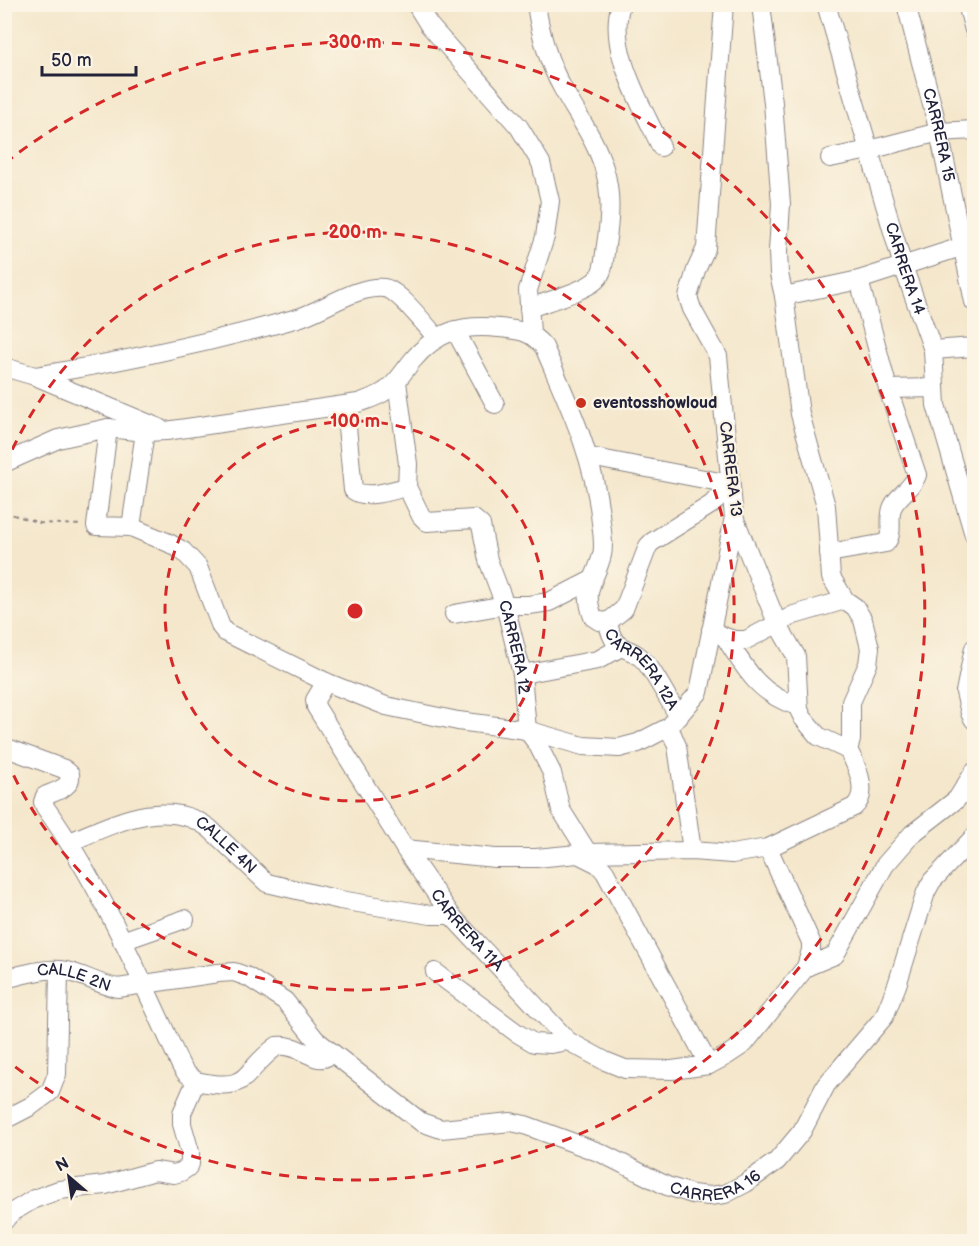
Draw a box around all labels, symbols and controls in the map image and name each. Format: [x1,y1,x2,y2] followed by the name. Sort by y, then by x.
[328,32,382,53] text: 300 m
[42,39,136,77] scale bar
[51,50,92,71] text: 50 m
[919,86,958,183] street label: CARRERA 15
[881,220,929,317] street label: CARRERA 14
[328,222,382,243] text: 200 m
[593,394,717,413] place label: eventosshowloud
[574,396,588,410] marker: eventosshowloud
[330,411,380,432] text: 100 m
[715,420,745,518] street label: CARRERA 13
[495,598,533,695] street label: CARRERA 12
[345,601,365,621] centre of rings
[600,626,682,714] street label: CARRERA 12A
[192,812,261,878] street label: CALLE 4N
[426,886,508,975] street label: CARRERA 11A
[36,960,113,996] street label: CALLE 2N
[39,1147,99,1207] north arrow
[53,1154,72,1176] text: N
[667,1166,765,1206] street label: CARRERA 16

